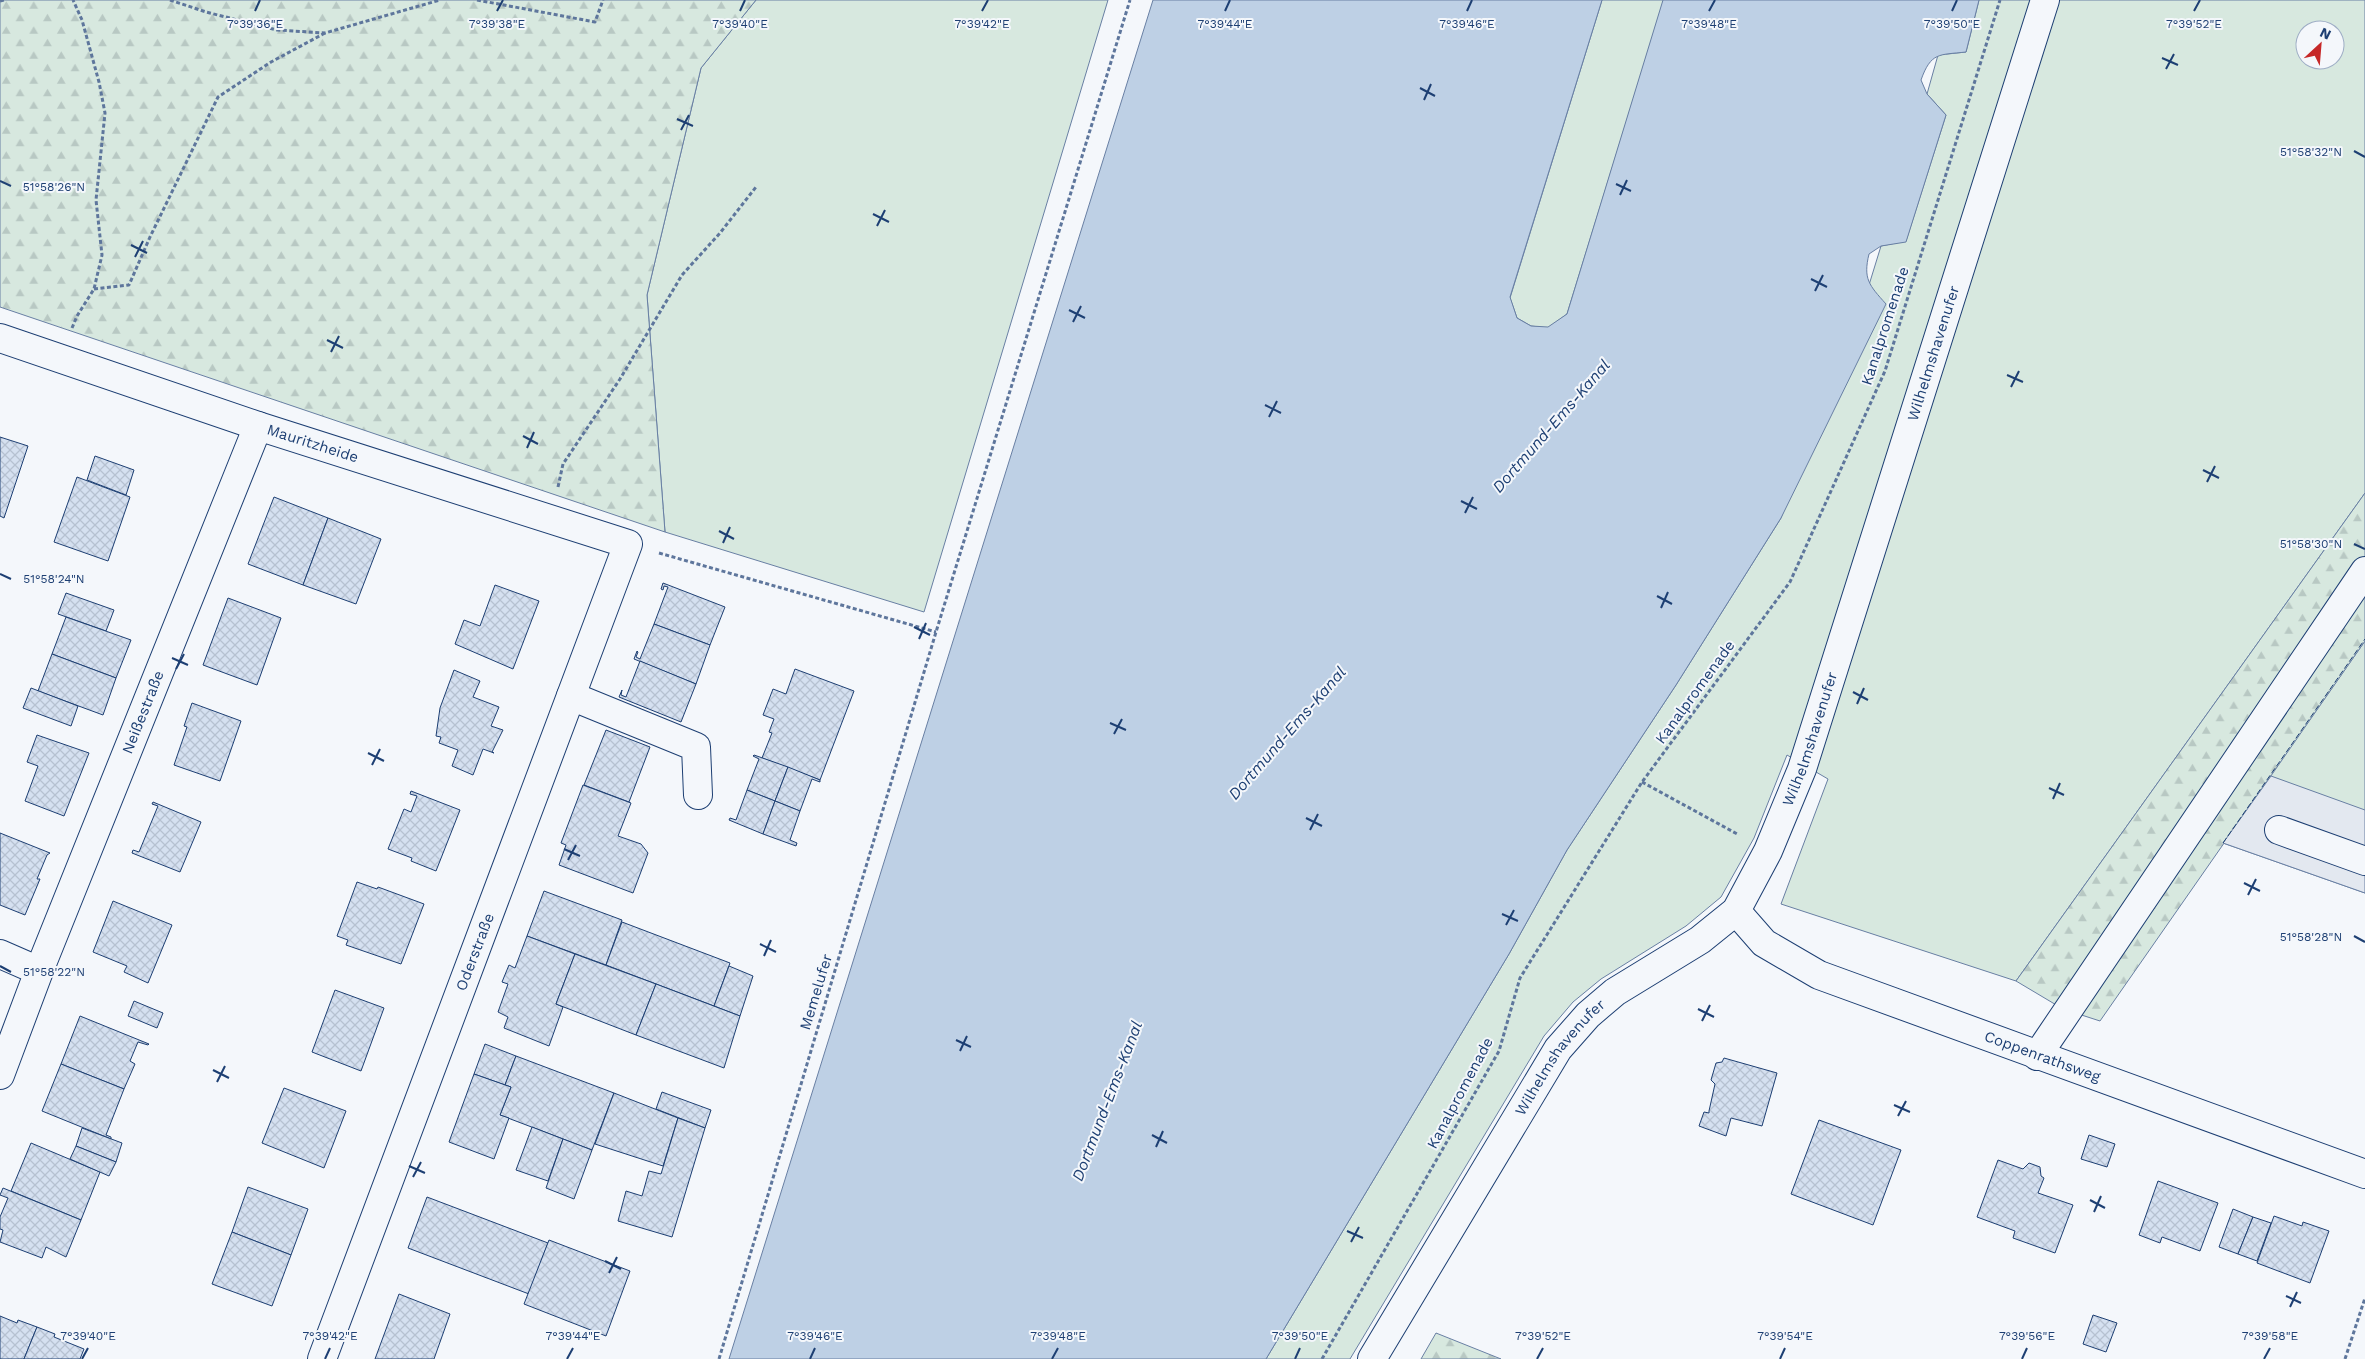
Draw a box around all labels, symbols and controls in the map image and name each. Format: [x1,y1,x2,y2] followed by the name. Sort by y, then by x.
[227,17,283,31] text: 7°39'36"E
[469,17,526,31] text: 7°39'38"E
[712,17,768,31] text: 7°39'40"E
[954,17,1010,31] text: 7°39'42"E
[1198,17,1253,31] text: 7°39'44"E
[1439,17,1495,31] text: 7°39'46"E
[1681,17,1737,31] text: 7°39'48"E
[1924,17,1981,31] text: 7°39'50"E
[2166,17,2222,31] text: 7°39'52"E
[2295,20,2345,70] north arrow
[2318,24,2334,43] text: N
[2280,145,2342,159] text: 51°58'32"N
[23,180,85,194] text: 51°58'26"N
[1857,264,1913,388] street label: Kanalpromenade
[1904,283,1963,423] street label: Wilhelmshavenufer
[1488,356,1614,496] water label: Dortmund-Ems-Kanal
[265,420,361,466] street label: Mauritzheide
[2280,537,2342,551] text: 51°58'30"N
[23,572,85,586] text: 51°58'24"N
[1651,637,1739,747] street label: Kanalpromenade
[1224,663,1350,803] water label: Dortmund-Ems-Kanal
[118,668,168,756] street label: Neißestraße
[1779,670,1841,809] street label: Wilhelmshavenufer
[452,911,498,993] street label: Oderstraße
[2280,930,2342,944] text: 51°58'28"N
[796,952,836,1032] street label: Memelufer
[23,965,85,979] text: 51°58'22"N
[1511,995,1609,1119] street label: Wilhelmshavenufer
[1068,1018,1146,1184] water label: Dortmund-Ems-Kanal
[1982,1027,2103,1086] street label: Coppenrathsweg
[1423,1034,1497,1152] street label: Kanalpromenade
[60,1329,116,1343] text: 7°39'40"E
[302,1329,358,1343] text: 7°39'42"E
[546,1329,601,1343] text: 7°39'44"E
[787,1329,843,1343] text: 7°39'46"E
[1030,1329,1086,1343] text: 7°39'48"E
[1272,1329,1329,1343] text: 7°39'50"E
[1515,1329,1571,1343] text: 7°39'52"E
[1757,1329,1813,1343] text: 7°39'54"E
[1999,1329,2055,1343] text: 7°39'56"E
[2242,1329,2299,1343] text: 7°39'58"E

